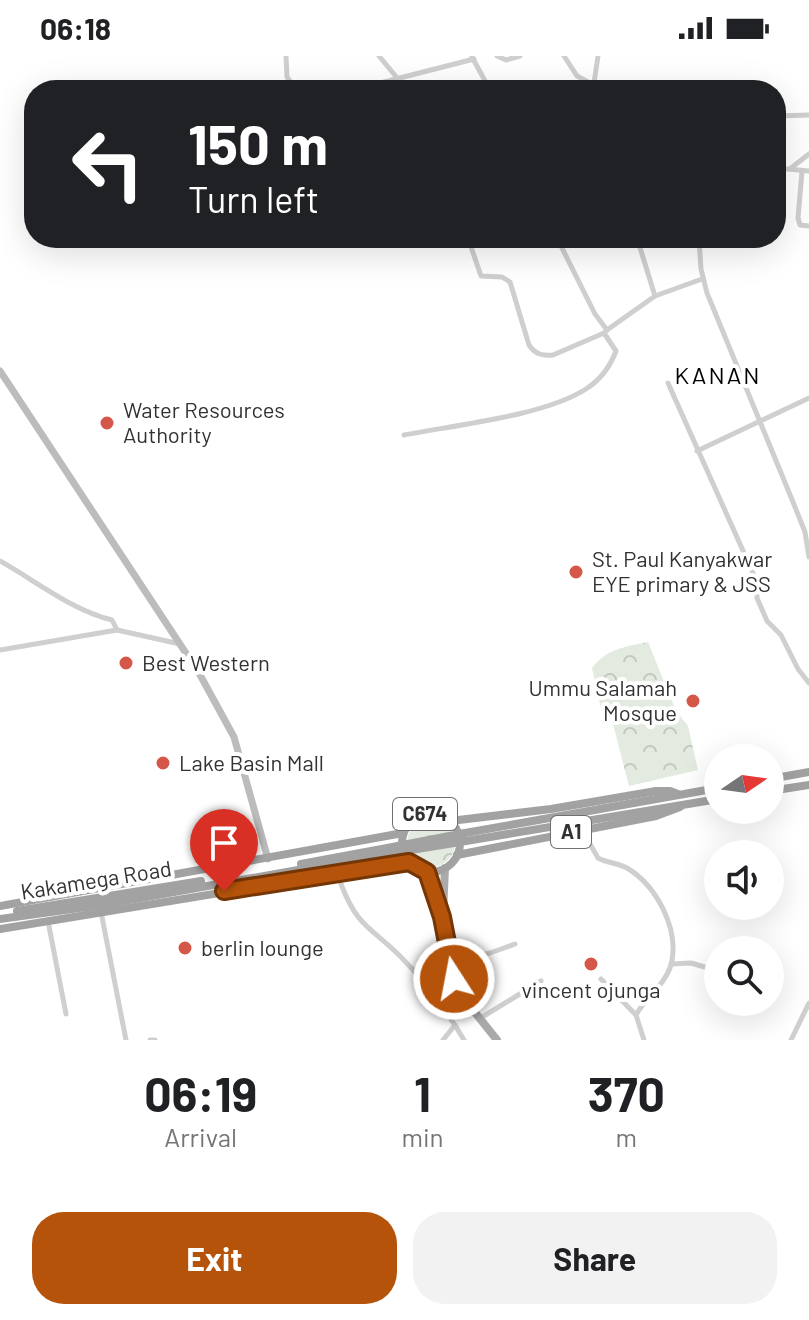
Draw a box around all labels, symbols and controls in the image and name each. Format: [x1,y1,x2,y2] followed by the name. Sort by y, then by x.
[40,10,111,46] text: 06:18
[188,109,328,176] text: 150 m
[56,112,160,216] icon: left
[188,177,319,220] text: Turn left
[675,360,761,389] district label: KANAN
[123,396,285,447] place label: Water Resources Authority
[98,414,116,432] marker: Water Resources Authority
[592,545,772,596] place label: St. Paul Kanyakwar EYE primary & JSS
[567,563,585,581] marker: St. Paul Kanyakwar EYE primary & JSS
[142,649,270,675] place label: Best Western
[117,654,135,672] marker: Best Western
[529,674,677,725] place label: Ummu Salamah Mosque
[684,692,702,710] marker: Ummu Salamah Mosque
[704,744,784,824] north arrow
[704,744,784,1016] map controls
[179,749,324,775] place label: Lake Basin Mall
[154,754,172,772] marker: Lake Basin Mall
[393,798,457,830] road number: C674
[190,809,258,891] pin
[551,816,591,848] road number: A1
[202,821,246,865] icon: arrive
[704,840,784,920] button: sound
[18,854,173,904] street label: Kakamega Road
[201,934,324,960] place label: berlin lounge
[704,936,784,1016] button: search
[412,937,496,1021] position arrow
[176,939,194,957] marker: berlin lounge
[582,955,600,973] marker: vincent ojunga
[521,976,661,1002] place label: vincent ojunga
[144,1064,257,1122] text: 06:19
[414,1064,431,1122] text: 1
[588,1064,665,1122] text: 370
[164,1121,237,1152] text: Arrival
[401,1121,444,1152] text: min
[616,1121,637,1152] text: m
[32,1212,397,1304] button: Exit
[413,1212,777,1304] button: Share

